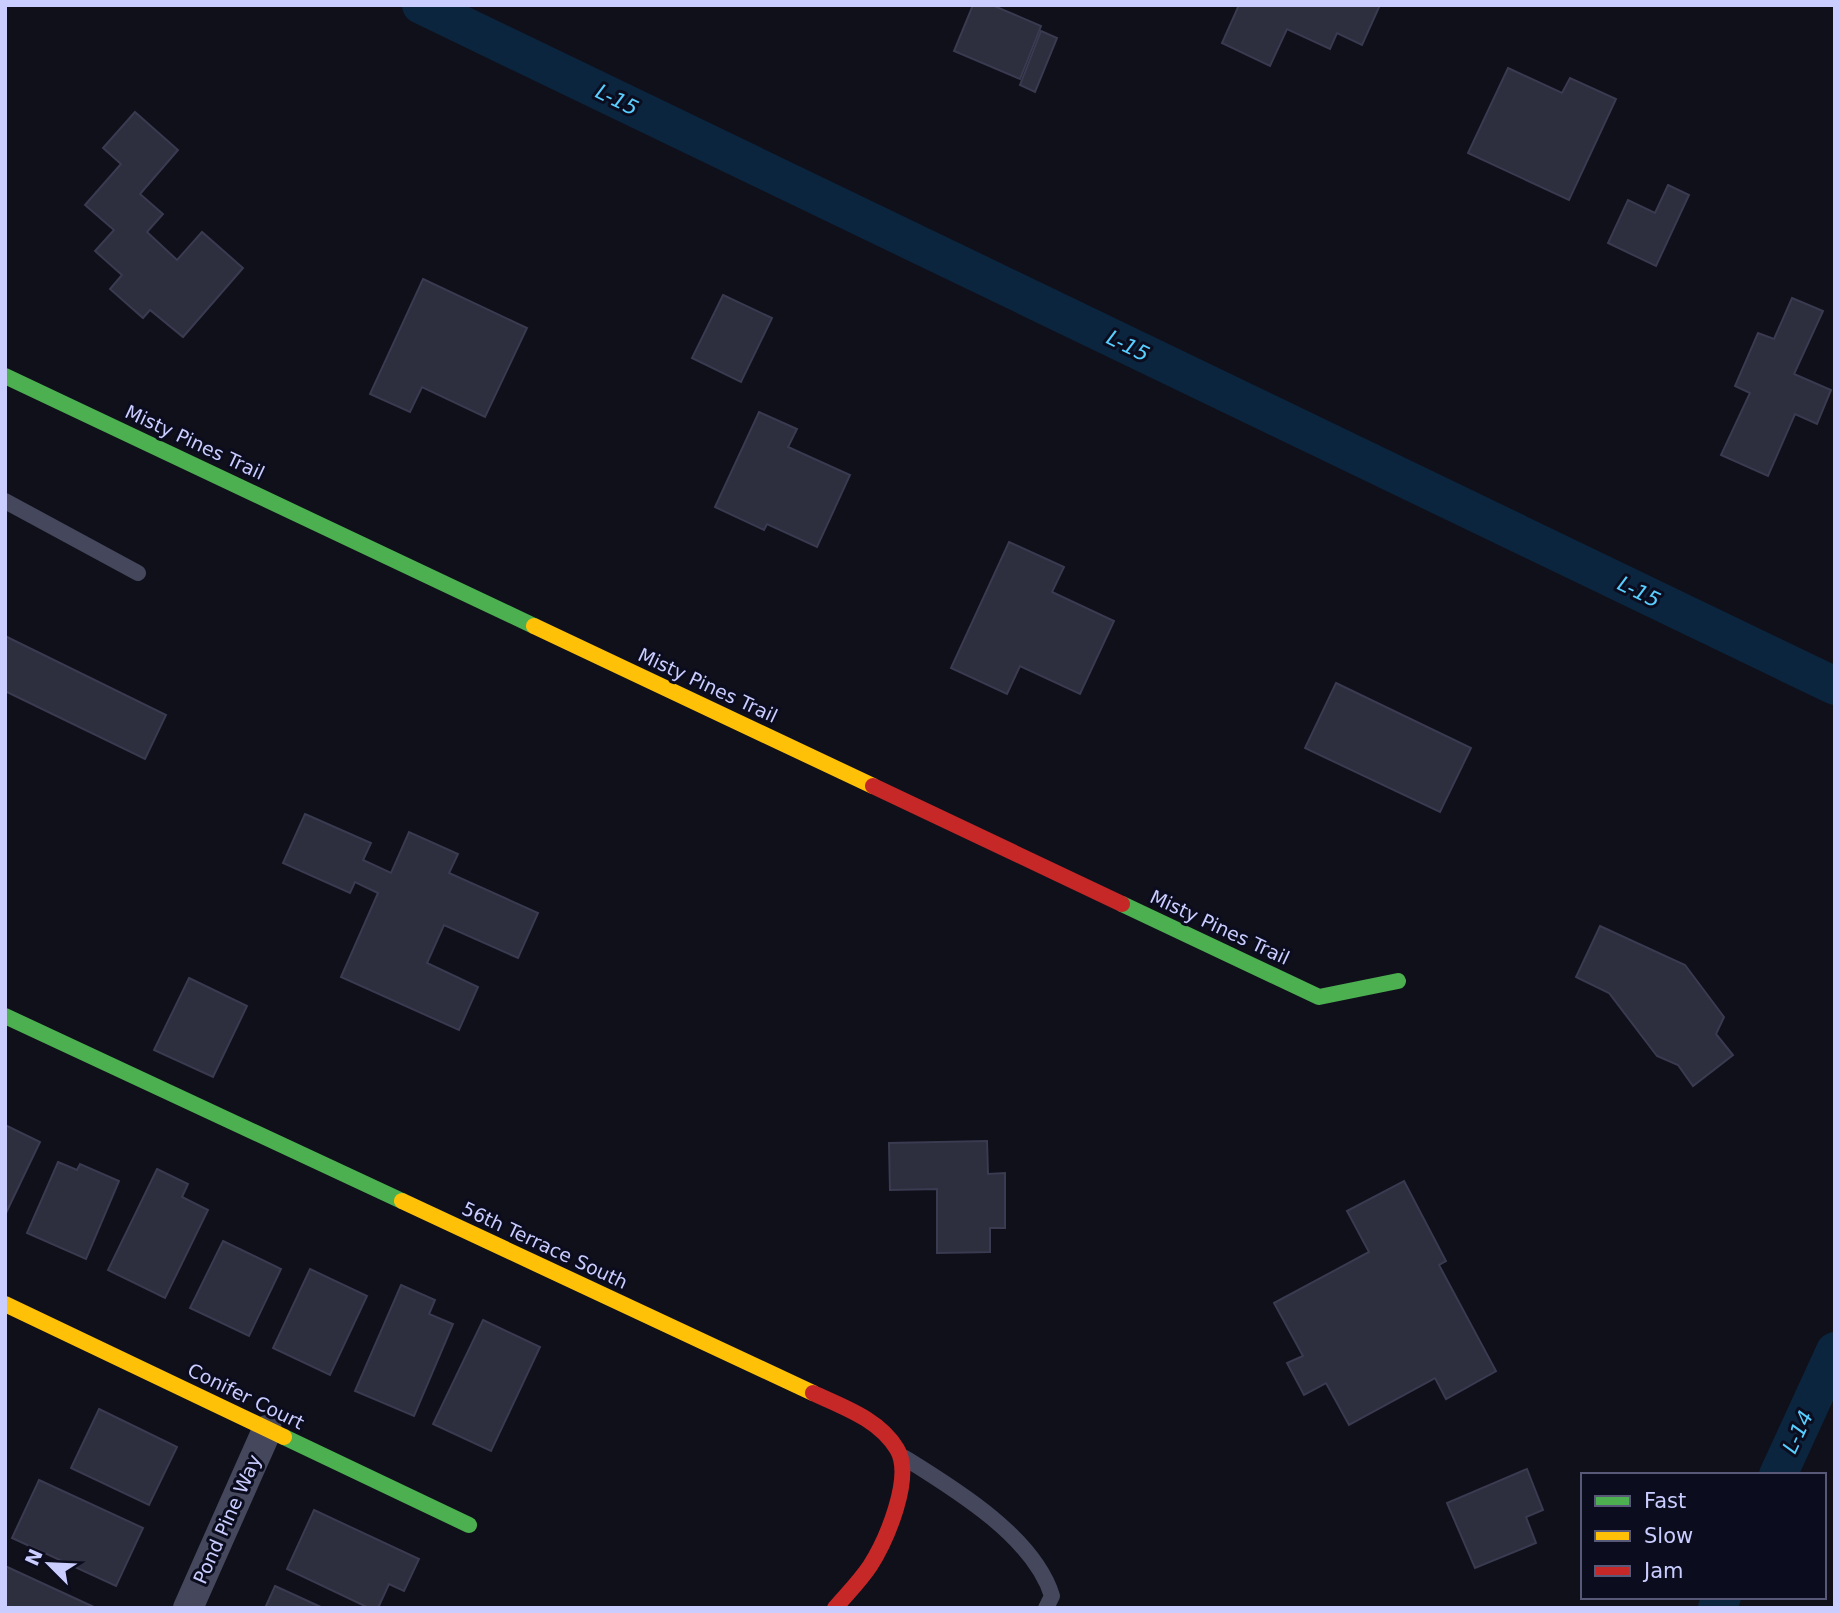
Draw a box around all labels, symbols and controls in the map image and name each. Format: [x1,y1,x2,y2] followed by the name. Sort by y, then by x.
[592,79,642,121] water label: L-15
[1103,325,1153,367] water label: L-15
[122,400,268,484] street label: Misty Pines Trail
[1614,571,1664,613] water label: L-15
[635,643,781,727] street label: Misty Pines Trail
[1147,885,1293,969] street label: Misty Pines Trail
[459,1197,631,1293] street label: 56th Terrace South
[184,1358,308,1434] street label: Conifer Court
[1778,1407,1818,1457] water label: L-14
[189,1451,265,1587] street label: Pond Pine Way
[1581,1473,1826,1599] legend
[1644,1489,1686,1513] text: Fast
[1644,1524,1693,1548] text: Slow
[14,1529,84,1599] north arrow
[20,1545,47,1569] text: N
[1642,1559,1684,1583] text: Jam

